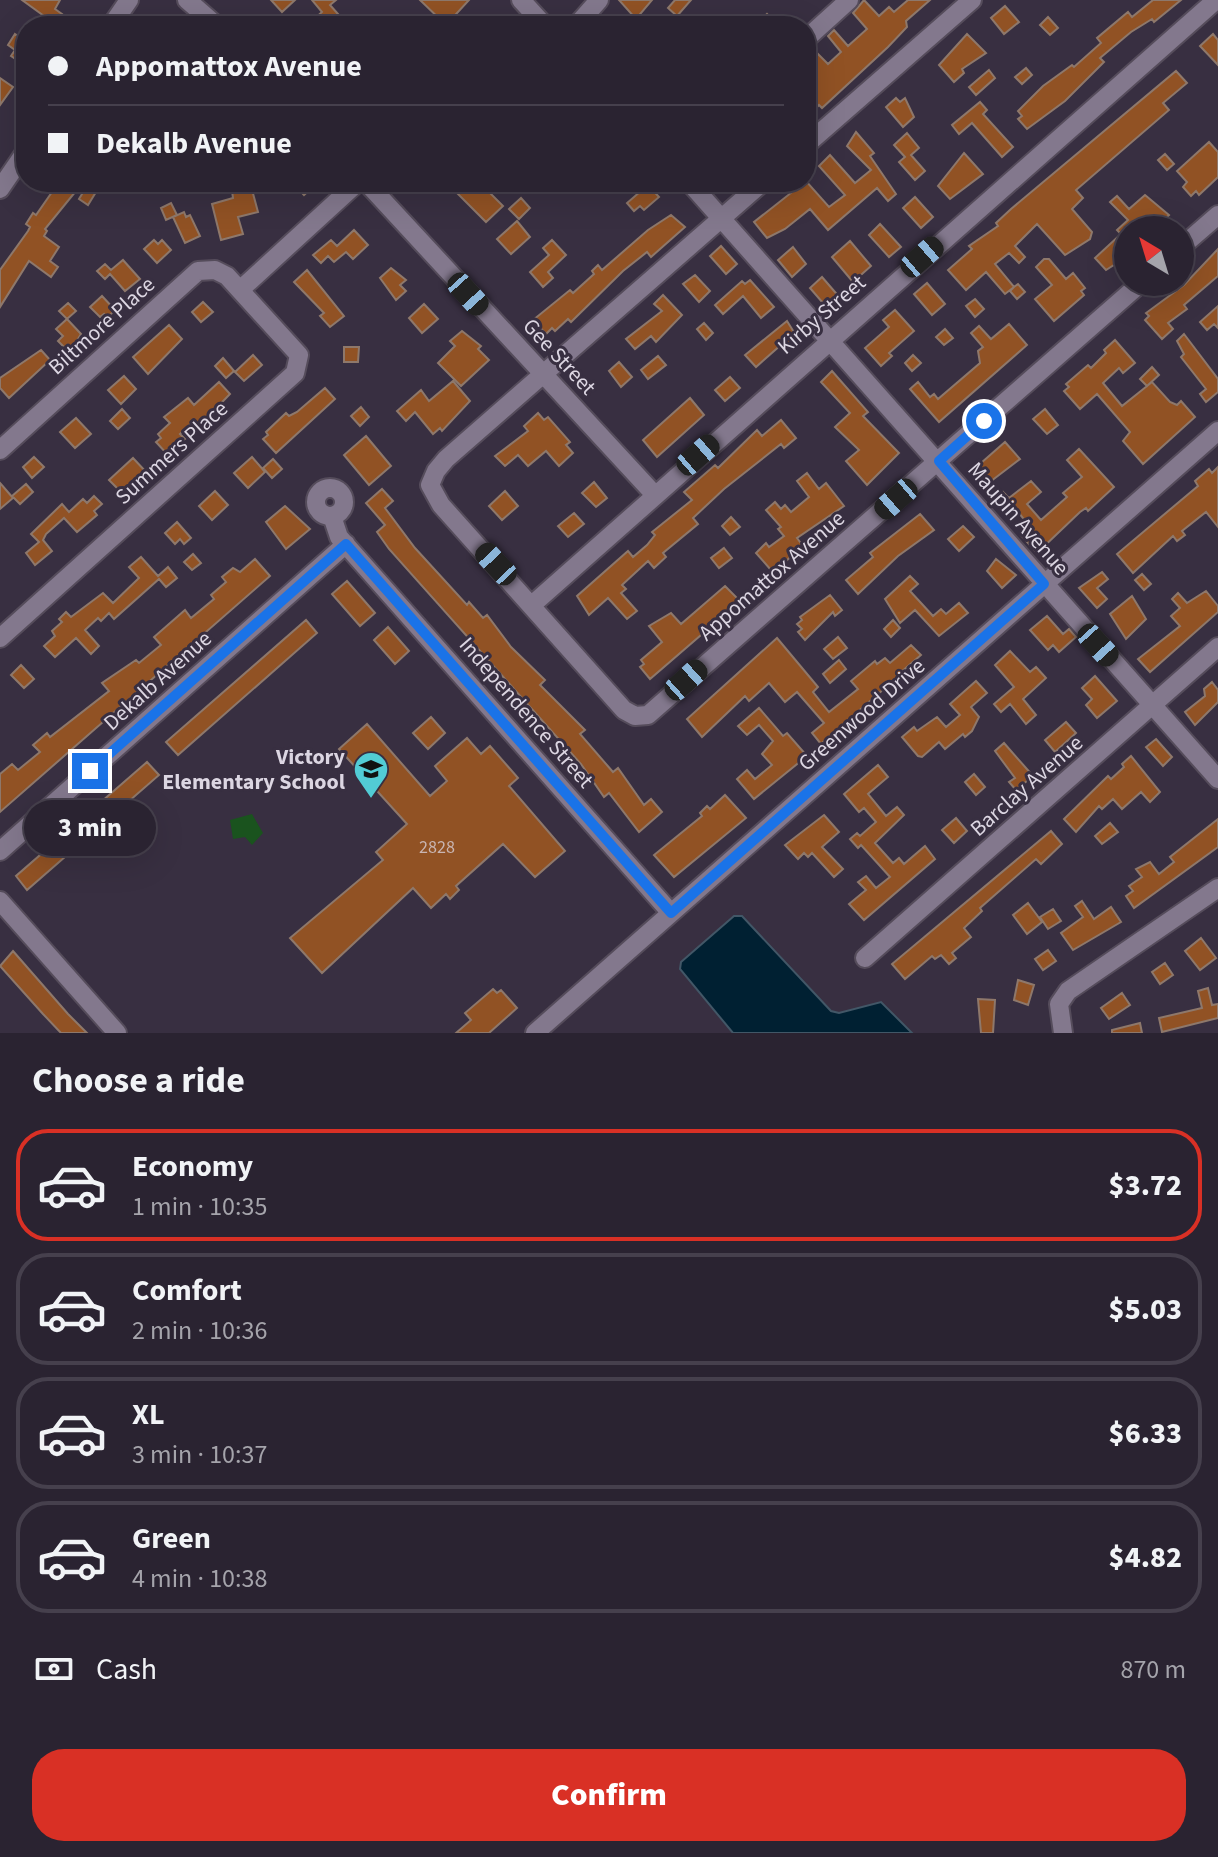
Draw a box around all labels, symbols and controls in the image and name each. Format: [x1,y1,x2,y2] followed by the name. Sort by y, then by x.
[96,45,362,88] text: Appomattox Avenue
[96,122,292,165] text: Dekalb Avenue
[1114,216,1194,296] north arrow
[1114,216,1194,296] map controls
[896,232,948,282] car
[771,267,873,362] street label: Kirby Street
[443,268,493,320] car
[41,269,162,382] street label: Biltmore Place
[515,311,604,403] street label: Gee Street
[108,393,235,512] street label: Summers Place
[966,403,1002,439] route start
[672,430,724,480] car
[960,455,1077,582] street label: Maupin Avenue
[870,474,922,524] car
[691,503,852,649] street label: Appomattox Avenue
[471,538,521,590] car
[1073,619,1123,671] car
[96,623,219,738] street label: Dekalb Avenue
[451,630,601,796] street label: Independence Street
[791,651,932,779] street label: Greenwood Drive
[660,655,712,705] car
[963,727,1090,844] street label: Barclay Avenue
[162,741,346,798] place label: Victory Elementary School
[352,750,390,800] school or university icon: Victory Elementary School
[72,753,108,789] route end
[24,799,156,855] callout: 3 min
[58,809,122,846] text: 3 min
[419,835,455,860] house number: 2828
[32,1055,245,1106] text: Choose a ride
[132,1145,253,1188] text: Economy
[36,1149,108,1221] icon: car
[1109,1164,1182,1207] text: $3.72
[132,1188,267,1225] text: 1 min · 10:35
[132,1269,242,1312] text: Comfort
[36,1273,108,1345] icon: car
[1109,1288,1182,1331] text: $5.03
[132,1312,267,1349] text: 2 min · 10:36
[132,1393,165,1436] text: XL
[36,1397,108,1469] icon: car
[1109,1412,1182,1455] text: $6.33
[132,1436,267,1473] text: 3 min · 10:37
[132,1517,211,1560] text: Green
[36,1521,108,1593] icon: car
[1109,1536,1182,1579] text: $4.82
[132,1560,267,1597] text: 4 min · 10:38
[32,1647,76,1691] icon: cash
[96,1648,157,1691] text: Cash
[1120,1651,1186,1688] text: 870 m
[32,1749,1186,1841] button: Confirm

